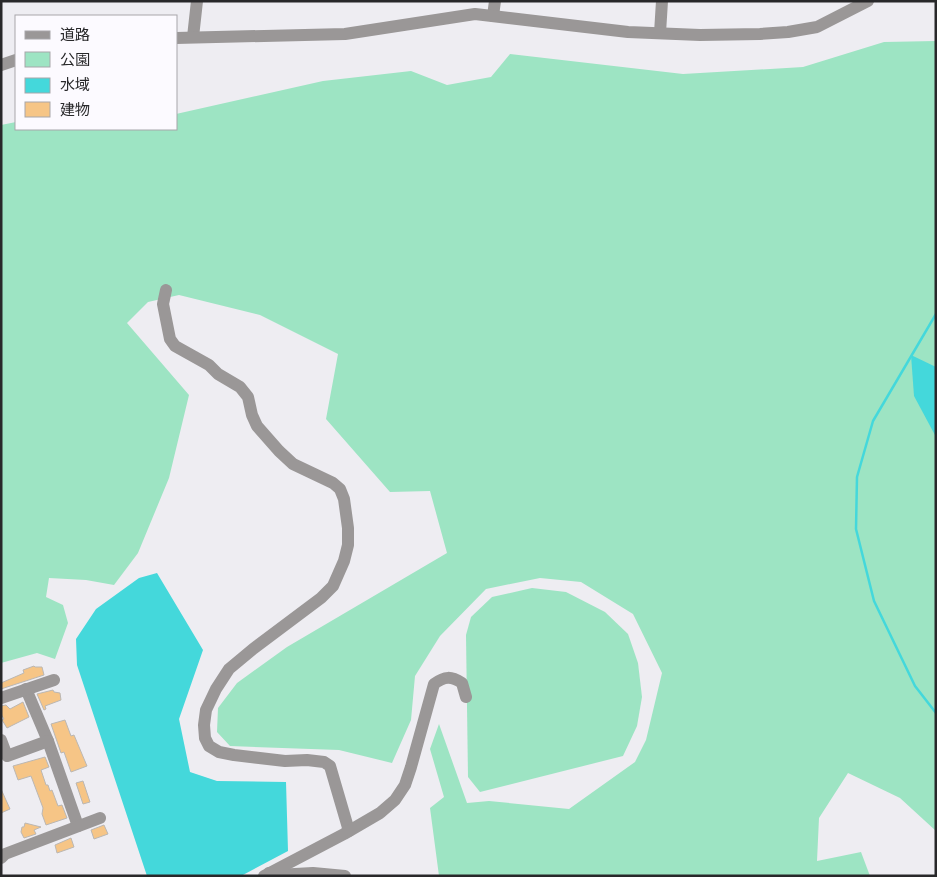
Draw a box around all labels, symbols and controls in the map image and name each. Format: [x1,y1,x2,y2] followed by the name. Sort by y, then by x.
[15,15,178,130] legend
[60,25,90,44] text: 道路
[60,50,90,69] text: 公園
[60,75,90,94] text: 水域
[60,100,90,119] text: 建物

